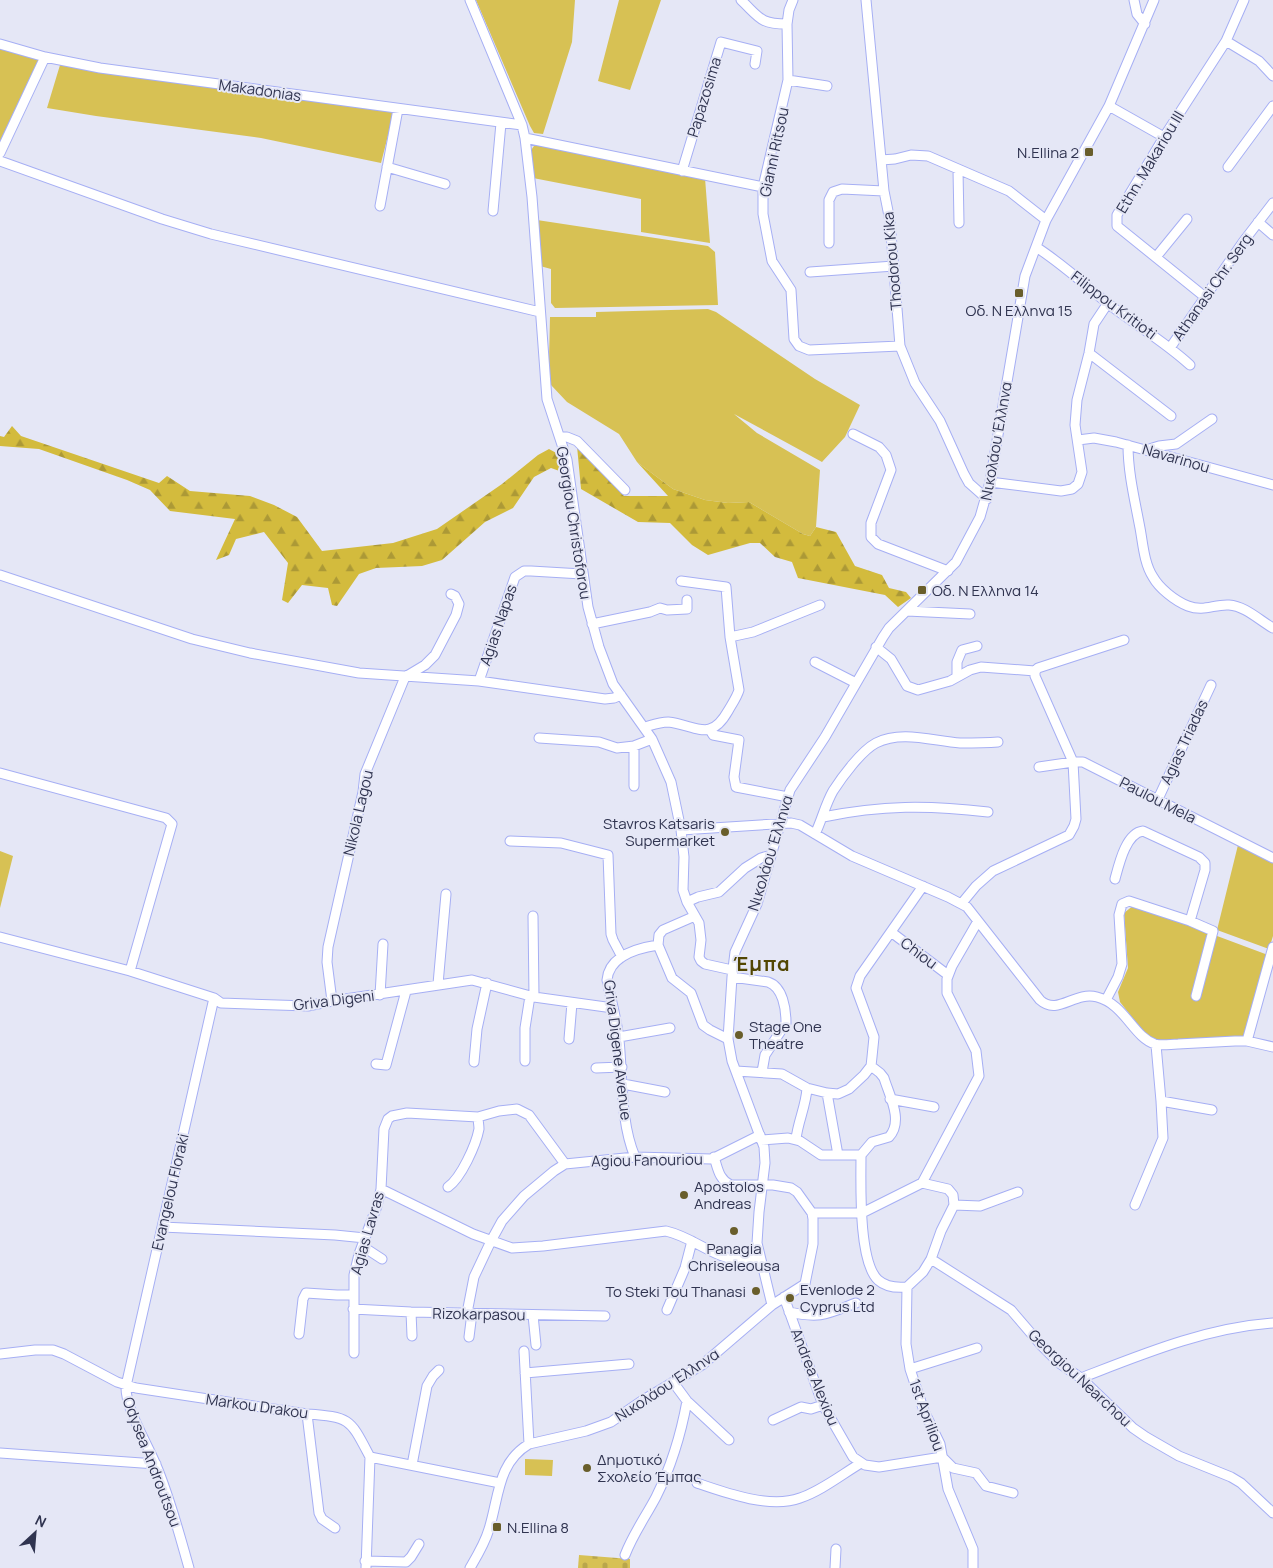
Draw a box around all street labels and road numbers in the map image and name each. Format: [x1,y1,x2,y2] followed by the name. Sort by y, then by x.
[682,54,726,140] street label: Papazosima
[217,74,303,106] street label: Makadonias
[754,105,794,199] street label: Gianni Ritsou
[1111,107,1189,217] street label: Ethn. Makariou III
[877,211,907,311] street label: Thodorou Kika
[1167,229,1257,345] street label: Athanasi Chr. Serg
[1067,266,1161,344] street label: Filippou Kritioti
[975,380,1017,502] street label: Νικολάου Έλληνα
[1140,438,1212,478] street label: Navarinou
[552,445,596,601] street label: Georgiou Christoforou
[474,581,522,668] street label: Agias Napas
[1155,696,1213,788] street label: Agias Triadas
[338,768,378,858] street label: Nikola Lagou
[1116,772,1200,828] street label: Paulou Mela
[742,792,798,914] street label: Νικολάου Έλληνα
[896,932,942,974] street label: Chiou
[599,979,637,1121] street label: Griva Digene Avenue
[292,985,376,1015] street label: Griva Digeni
[146,1132,194,1252] street label: Evangelou Floraki
[591,1149,703,1171] street label: Agiou Fanouriou
[345,1189,389,1277] street label: Agias Lavras
[432,1303,526,1325] street label: Rizokarpasou
[786,1325,844,1429] street label: Andrea Alexiou
[1024,1325,1136,1431] street label: Georgiou Nearchou
[611,1343,723,1427] street label: Νικολάου Έλληνα
[904,1376,950,1454] street label: 1st Apriliou
[205,1388,309,1424] street label: Markou Drakou
[118,1394,186,1530] street label: Odysea Androutsou

